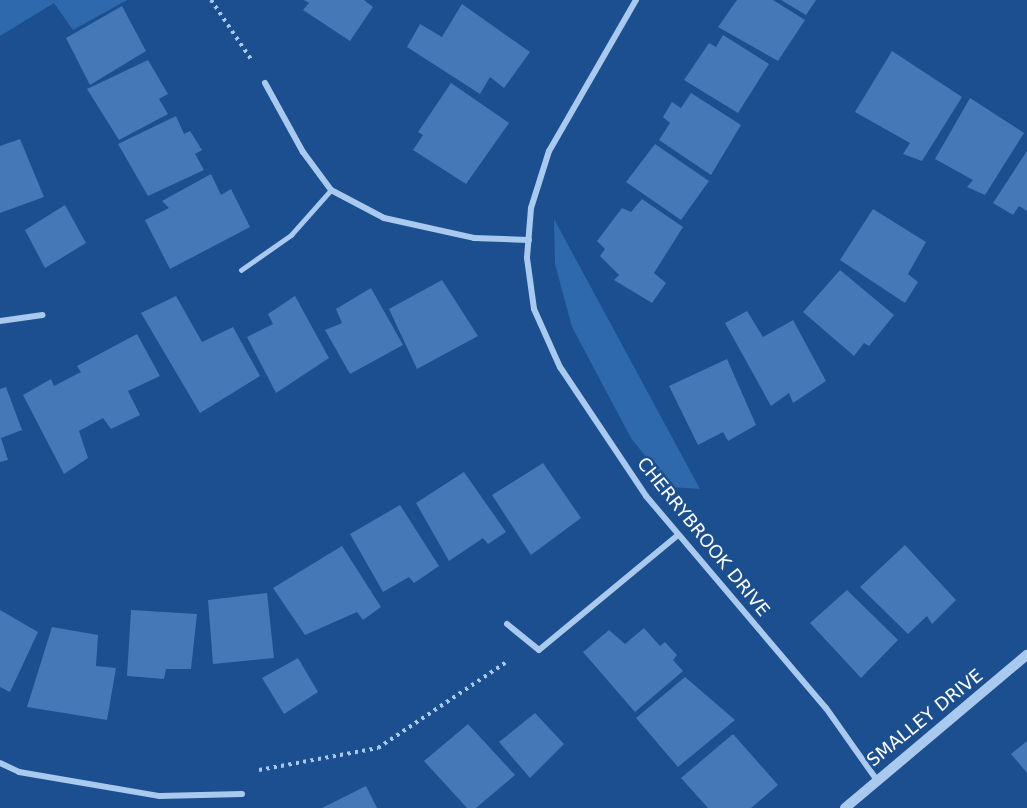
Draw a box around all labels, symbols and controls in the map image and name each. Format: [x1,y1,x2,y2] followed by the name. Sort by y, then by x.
[632,453,774,621] street label: CHERRYBROOK DRIVE
[863,665,987,771] street label: SMALLEY DRIVE

